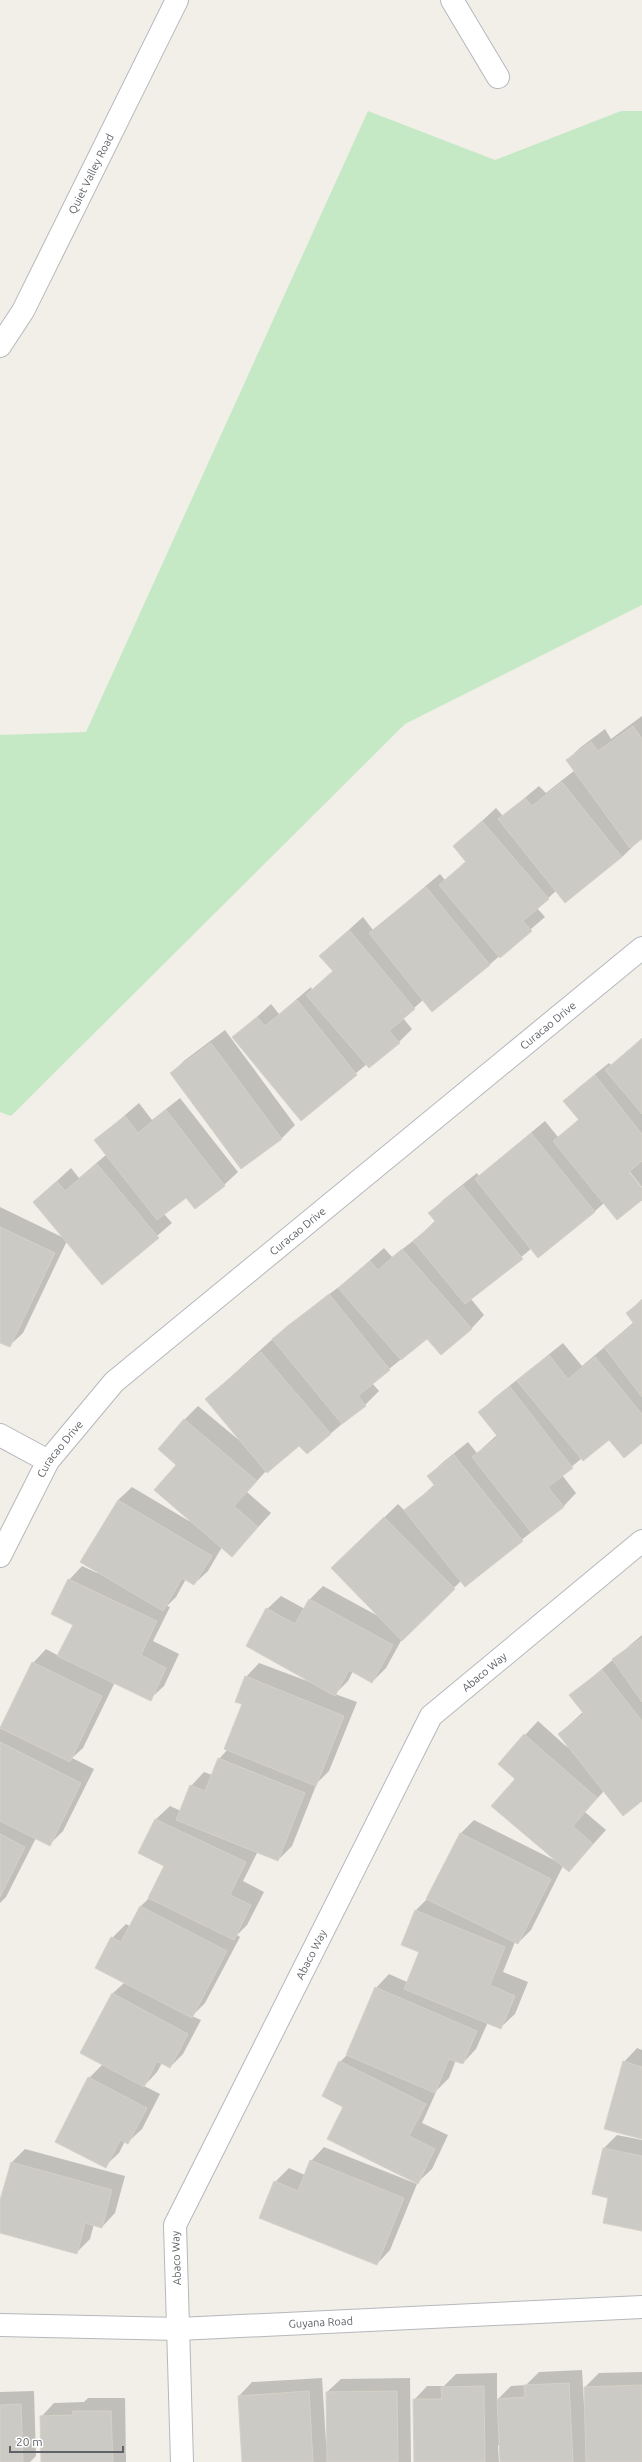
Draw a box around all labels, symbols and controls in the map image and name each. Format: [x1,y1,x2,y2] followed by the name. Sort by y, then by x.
[66,132,116,216] street label: Quiet Valley Road
[518,999,578,1052] street label: Curacao Drive
[267,1205,328,1258] street label: Curacao Drive
[35,1418,85,1480] street label: Curacao Drive
[460,1649,509,1694] street label: Abaco Way
[294,1927,329,1981] street label: Abaco Way
[169,2230,183,2285] street label: Abaco Way
[288,2315,353,2330] street label: Guyana Road
[10,2428,123,2454] scale bar
[16,2435,43,2448] text: 20 m

